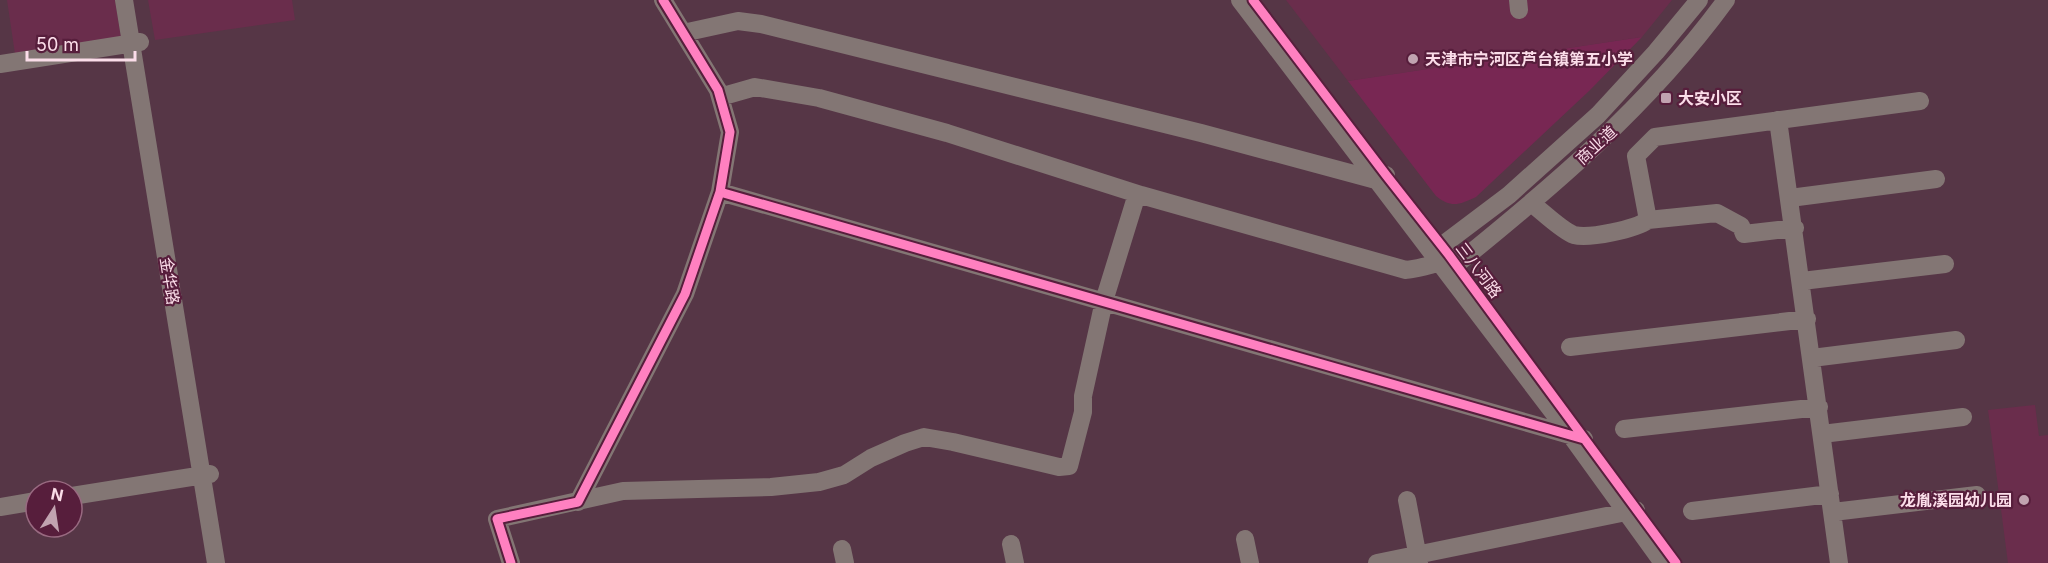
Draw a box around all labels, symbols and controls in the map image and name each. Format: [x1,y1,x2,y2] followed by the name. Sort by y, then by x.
[27,24,135,62] scale bar
[36,34,79,55] text: 50 m
[1425,49,1633,69] place label: 天津市宁河区芦台镇第五小学
[1406,52,1420,66] marker: 天津市宁河区芦台镇第五小学
[1678,88,1742,108] place label: 大安小区
[1659,91,1673,105] marker: 大安小区
[1571,122,1621,168] street label: 商业道
[1452,238,1506,302] street label: 三八河路
[156,256,184,306] street label: 金华路
[24,479,84,539] north arrow
[49,483,65,505] text: N
[1900,490,2012,510] place label: 龙胤溪园幼儿园
[2017,493,2031,507] marker: 龙胤溪园幼儿园

